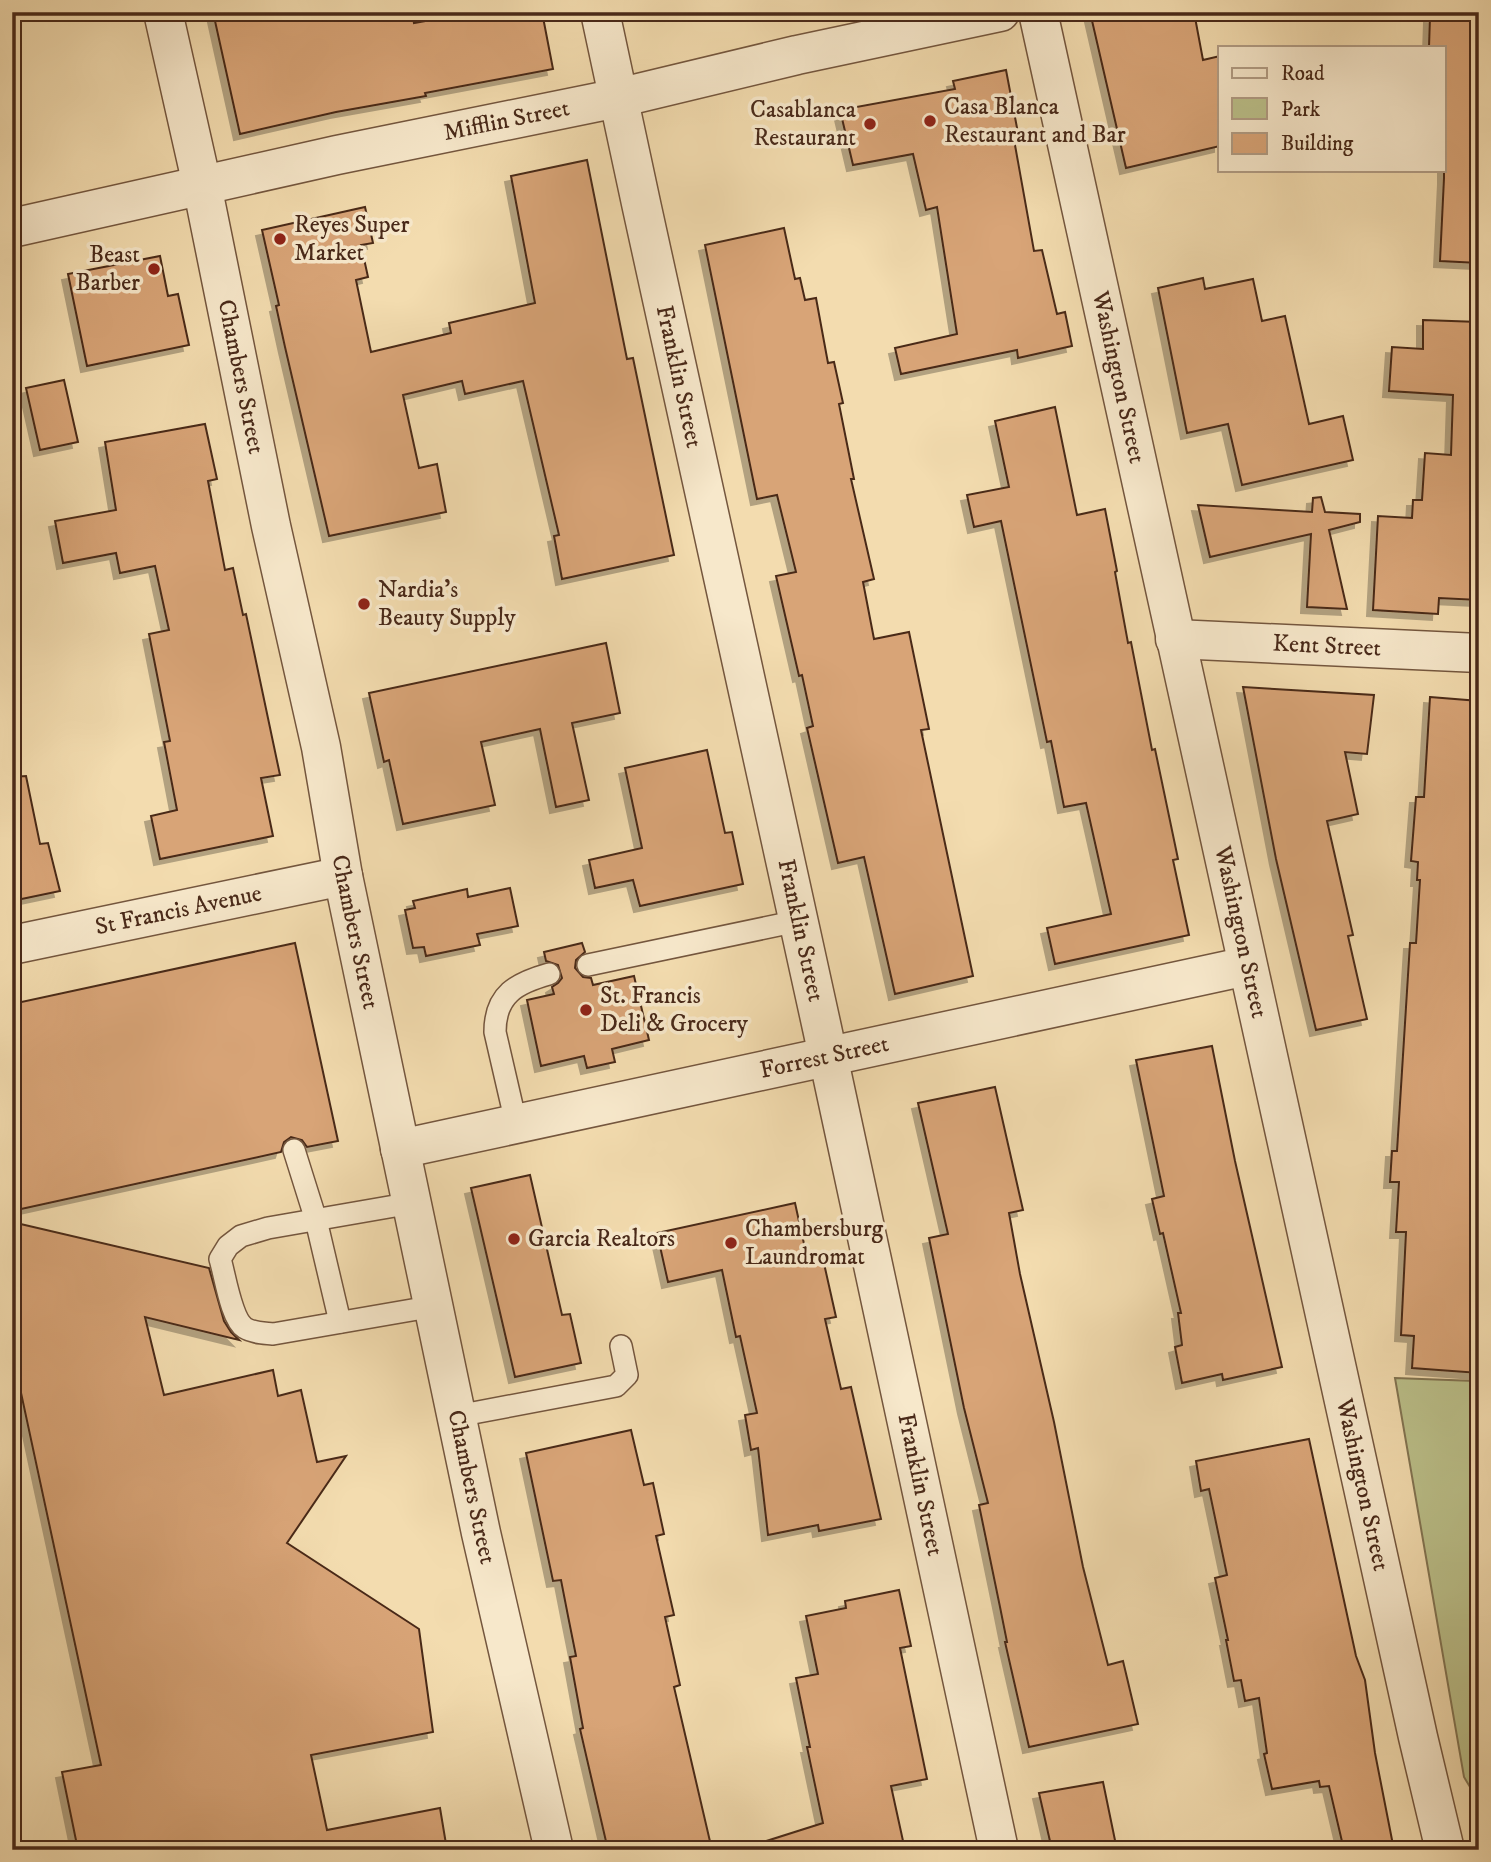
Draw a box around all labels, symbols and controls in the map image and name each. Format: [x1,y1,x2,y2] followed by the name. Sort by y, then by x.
[1218,46,1446,172] legend
[1281,61,1325,87] text: Road
[944,92,1126,150] place label: Casa Blanca Restaurant and Bar
[441,93,572,148] street label: Mifflin Street
[750,95,857,153] place label: Casablanca Restaurant
[1281,97,1321,123] text: Park
[922,113,938,129] marker: Casa Blanca Restaurant and Bar
[862,116,878,132] marker: Casablanca Restaurant
[1281,131,1354,157] text: Building
[294,210,409,268] place label: Reyes Super Market
[272,231,288,247] marker: Reyes Super Market
[76,240,140,298] place label: Beast Barber
[146,261,162,277] marker: Beast Barber
[1085,287,1152,467] street label: Washington Street
[211,297,271,457] street label: Chambers Street
[649,303,709,451] street label: Franklin Street
[378,575,516,633] place label: Nardia's Beauty Supply
[356,596,372,612] marker: Nardia's Beauty Supply
[1272,629,1382,663] street label: Kent Street
[1207,842,1274,1021] street label: Washington Street
[325,853,386,1012] street label: Chambers Street
[770,856,831,1005] street label: Franklin Street
[92,878,265,942] street label: St Francis Avenue
[600,981,749,1039] place label: St. Francis Deli & Grocery
[578,1002,594,1018] marker: St. Francis Deli & Grocery
[757,1029,892,1086] street label: Forrest Street
[745,1214,884,1272] place label: Chambersburg Laundromat
[528,1224,675,1254] place label: Garcia Realtors
[506,1231,522,1247] marker: Garcia Realtors
[723,1235,739,1251] marker: Chambersburg Laundromat
[1329,1395,1396,1574] street label: Washington Street
[441,1407,503,1567] street label: Chambers Street
[890,1411,950,1559] street label: Franklin Street

